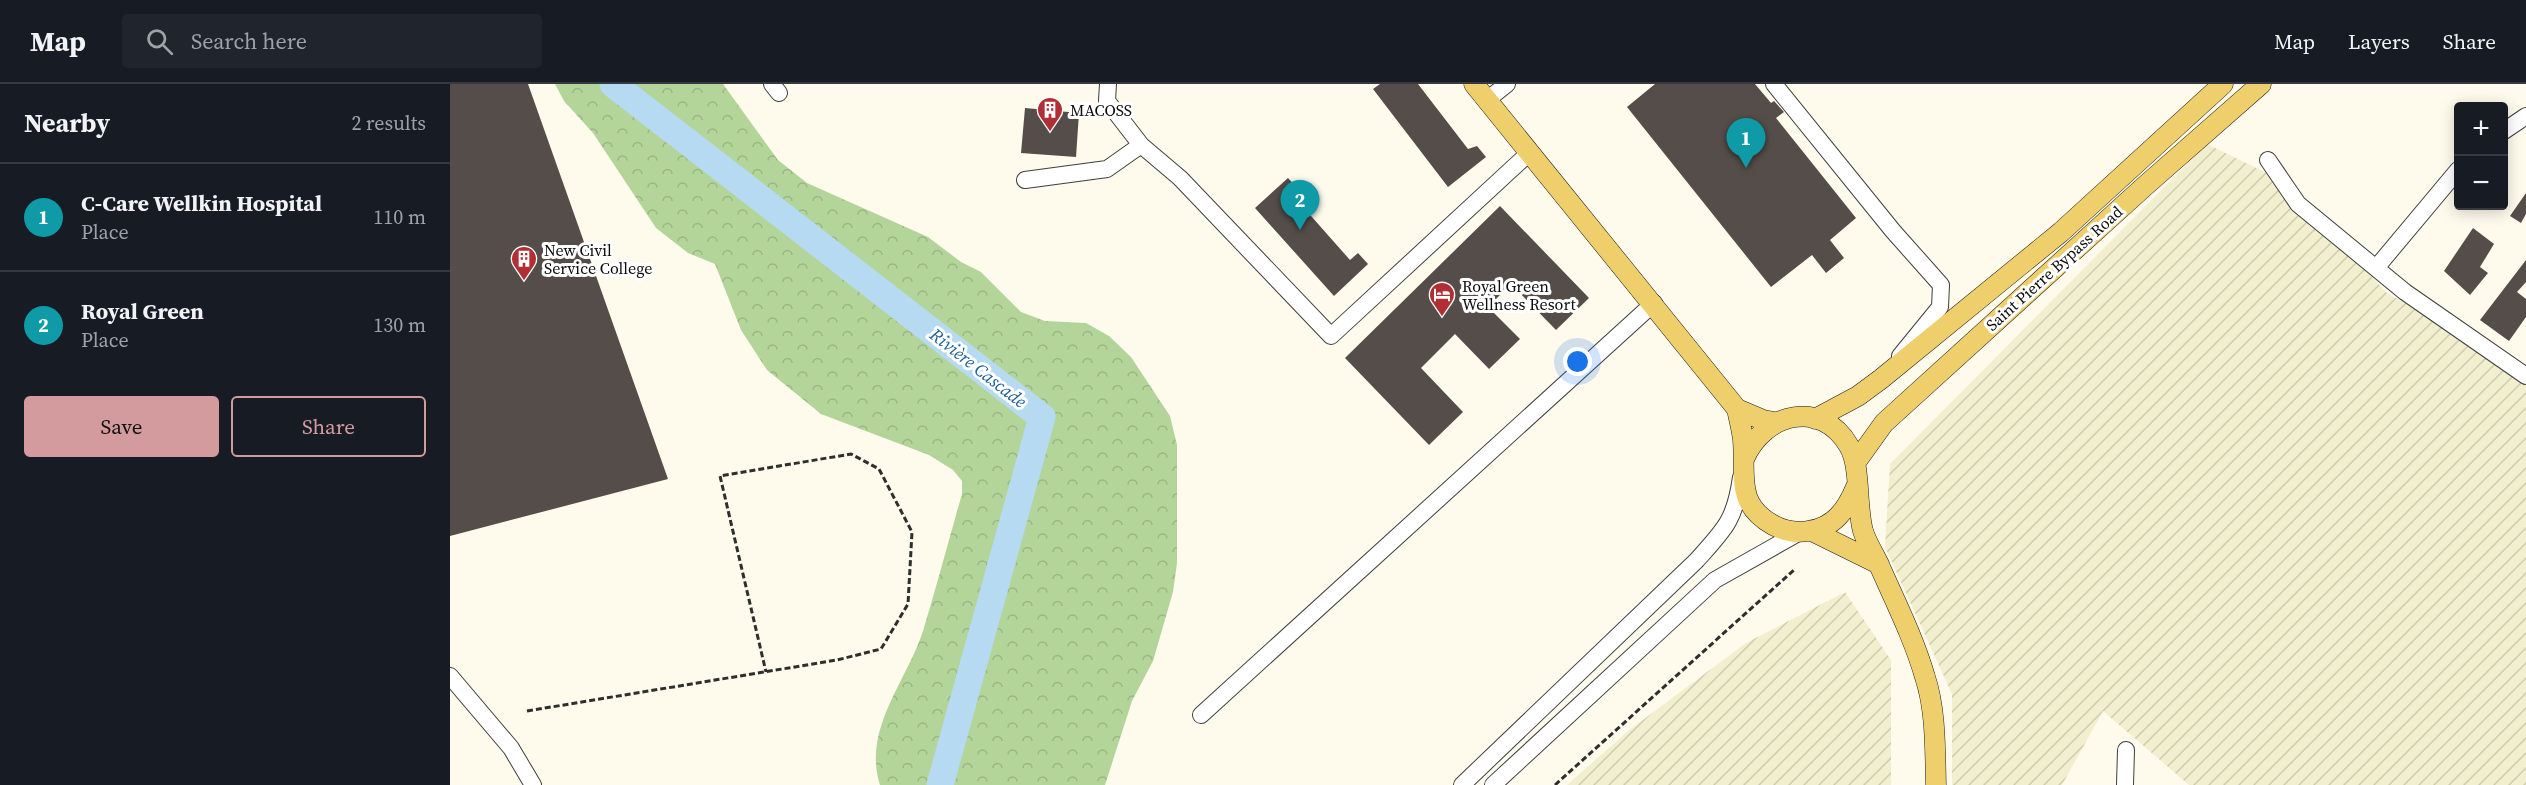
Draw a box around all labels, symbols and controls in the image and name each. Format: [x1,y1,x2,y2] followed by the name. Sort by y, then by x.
[122,14,542,68] search box
[30,22,86,60] text: Map
[143,25,176,58] icon: search
[191,26,307,56] text: Search here
[2274,27,2315,56] text: Map
[2348,27,2410,56] text: Layers
[2443,27,2496,56] text: Share
[1035,95,1065,133] building icon: MACOSS
[1070,99,1132,121] place label: MACOSS
[2454,102,2508,210] map controls
[2454,102,2508,156] button: +
[24,105,110,141] text: Nearby
[351,109,426,137] text: 2 results
[1726,118,1766,168] pin: 1
[2454,156,2508,210] button: −
[1280,180,1320,230] pin: 2
[81,188,322,218] text: C-Care Wellkin Hospital
[1981,201,2127,335] street label: Saint Pierre Bypass Road
[38,203,49,231] text: 1
[373,203,426,231] text: 110 m
[81,218,129,246] text: Place
[544,239,653,279] place label: New Civil Service College
[509,244,539,282] building icon: New Civil Service College
[1462,275,1576,315] place label: Royal Green Wellness Resort
[1427,280,1457,318] hotel icon: Royal Green Wellness Resort
[81,296,204,326] text: Royal Green
[38,311,49,339] text: 2
[373,311,426,339] text: 130 m
[924,321,1032,414] water label: Rivière Cascade
[81,326,129,354] text: Place
[1563,347,1592,376] your location
[24,396,219,457] button: Save
[231,396,426,457] button: Share

